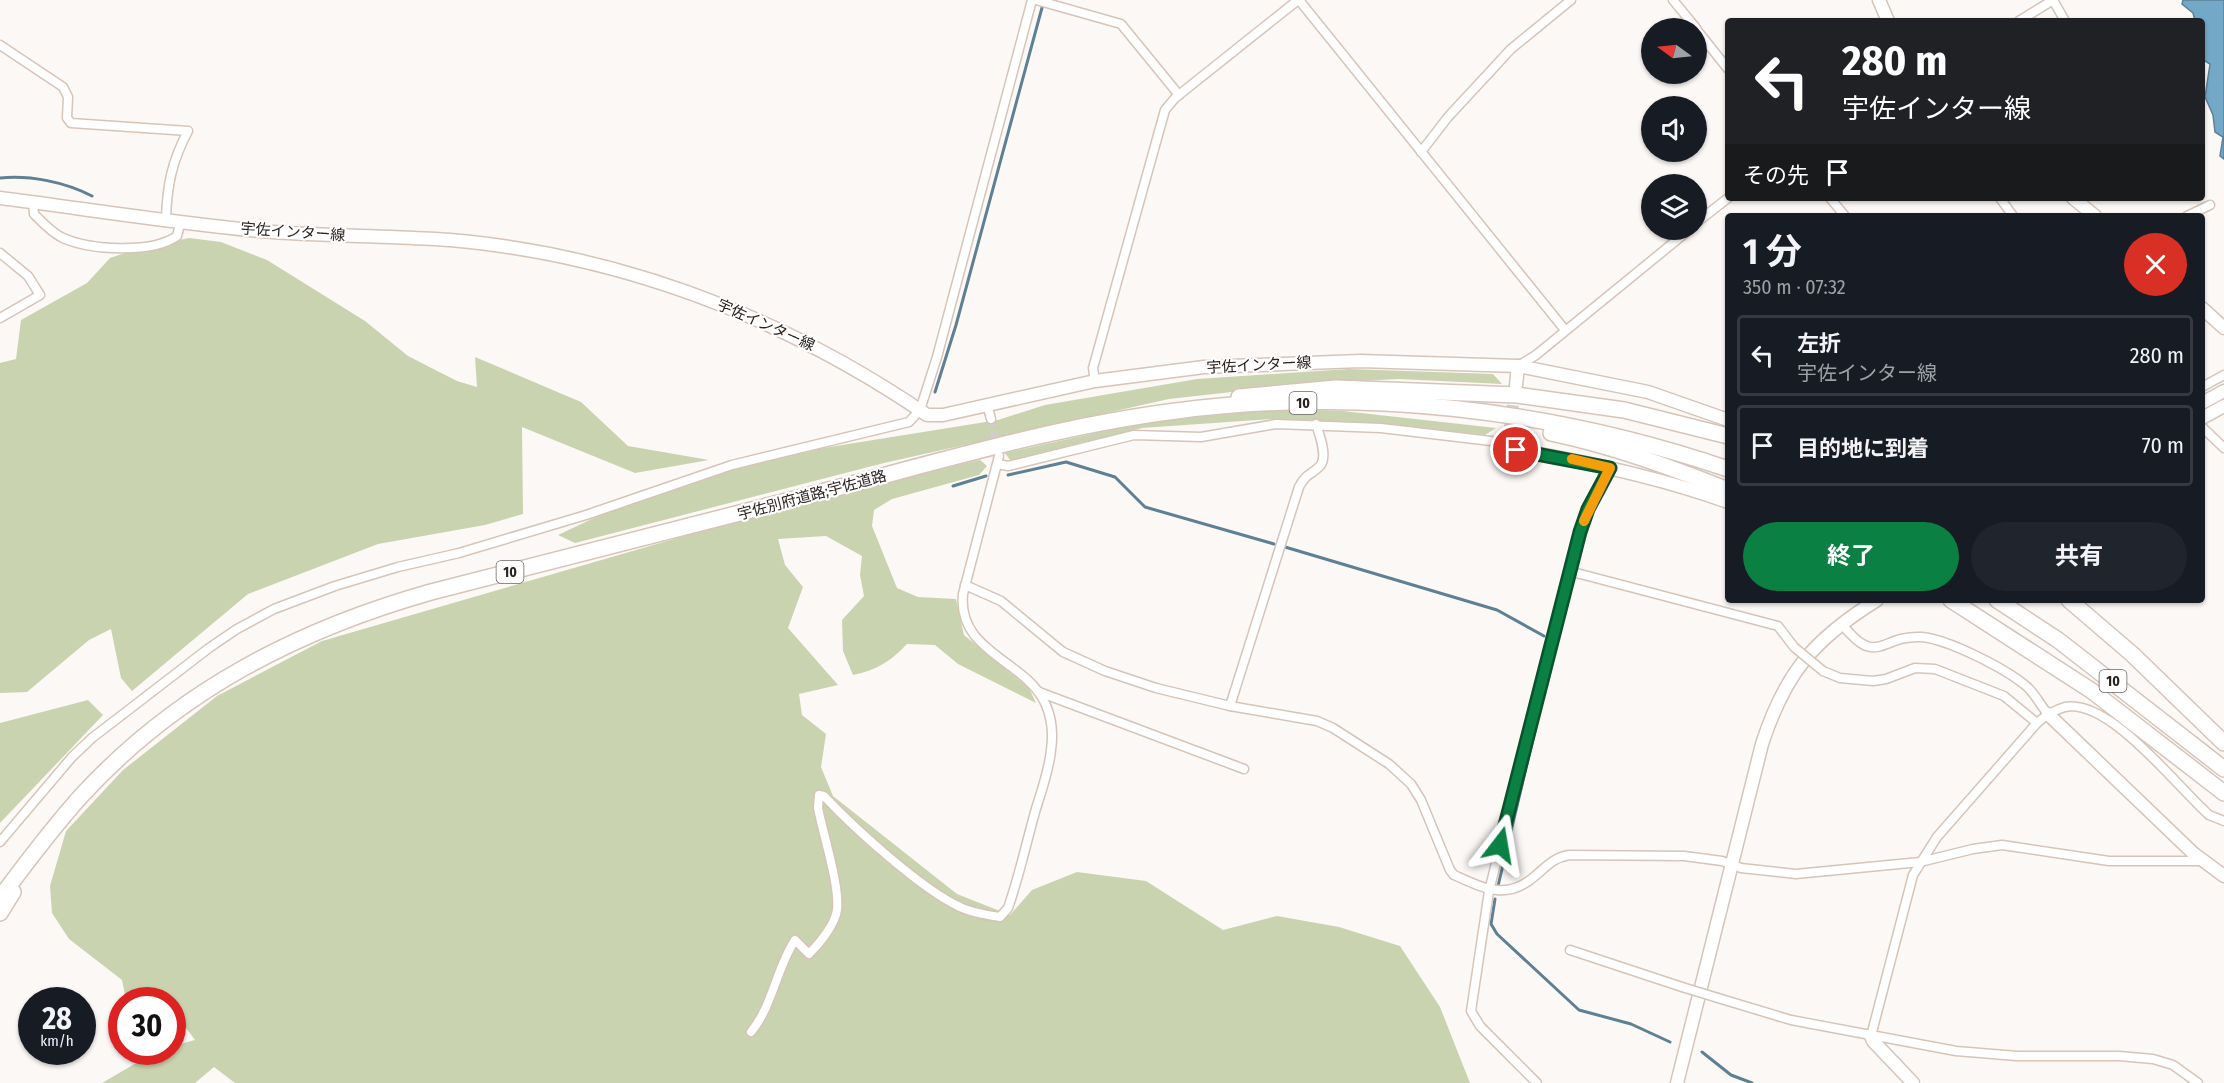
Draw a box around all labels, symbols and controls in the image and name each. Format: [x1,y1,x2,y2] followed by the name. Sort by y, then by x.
[1641,18,1707,84] north arrow
[1641,18,1707,240] map controls
[1842,36,1947,86] text: 280 m
[1743,42,1821,120] icon: left
[1842,93,2031,125] text: 宇佐インター線
[1641,96,1707,162] button: sound
[1821,156,1854,189] icon: arrive
[1743,162,1809,189] text: その先
[1641,174,1707,240] button: layers
[240,219,346,245] street label: 宇佐インター線
[1743,230,1802,274] text: 1 分
[2124,233,2187,296] button: close
[1743,275,1846,299] text: 350 m · 07:32
[714,295,818,355] street label: 宇佐インター線
[1797,330,1841,357] text: 左折
[1746,339,1779,372] icon: left
[2130,342,2184,369] text: 280 m
[1206,353,1312,377] street label: 宇佐インター線
[1797,361,1937,385] text: 宇佐インター線
[1290,392,1316,414] road number: 10
[1490,424,1541,475] pin
[1746,429,1779,462] icon: arrive
[2142,432,2184,459] text: 70 m
[1499,433,1532,466] icon: arrive
[1797,435,1929,462] text: 目的地に到着
[736,466,888,524] street label: 宇佐別府道路;宇佐道路
[1743,522,1959,591] button: 終了
[1971,522,2187,591] button: 共有
[496,561,524,583] road number: 10
[2100,670,2126,692] road number: 10
[1468,813,1532,877] position arrow
[108,987,186,1065] speed limit sign: 30
[42,1001,72,1037] text: 28
[40,1032,74,1050] text: km/h

